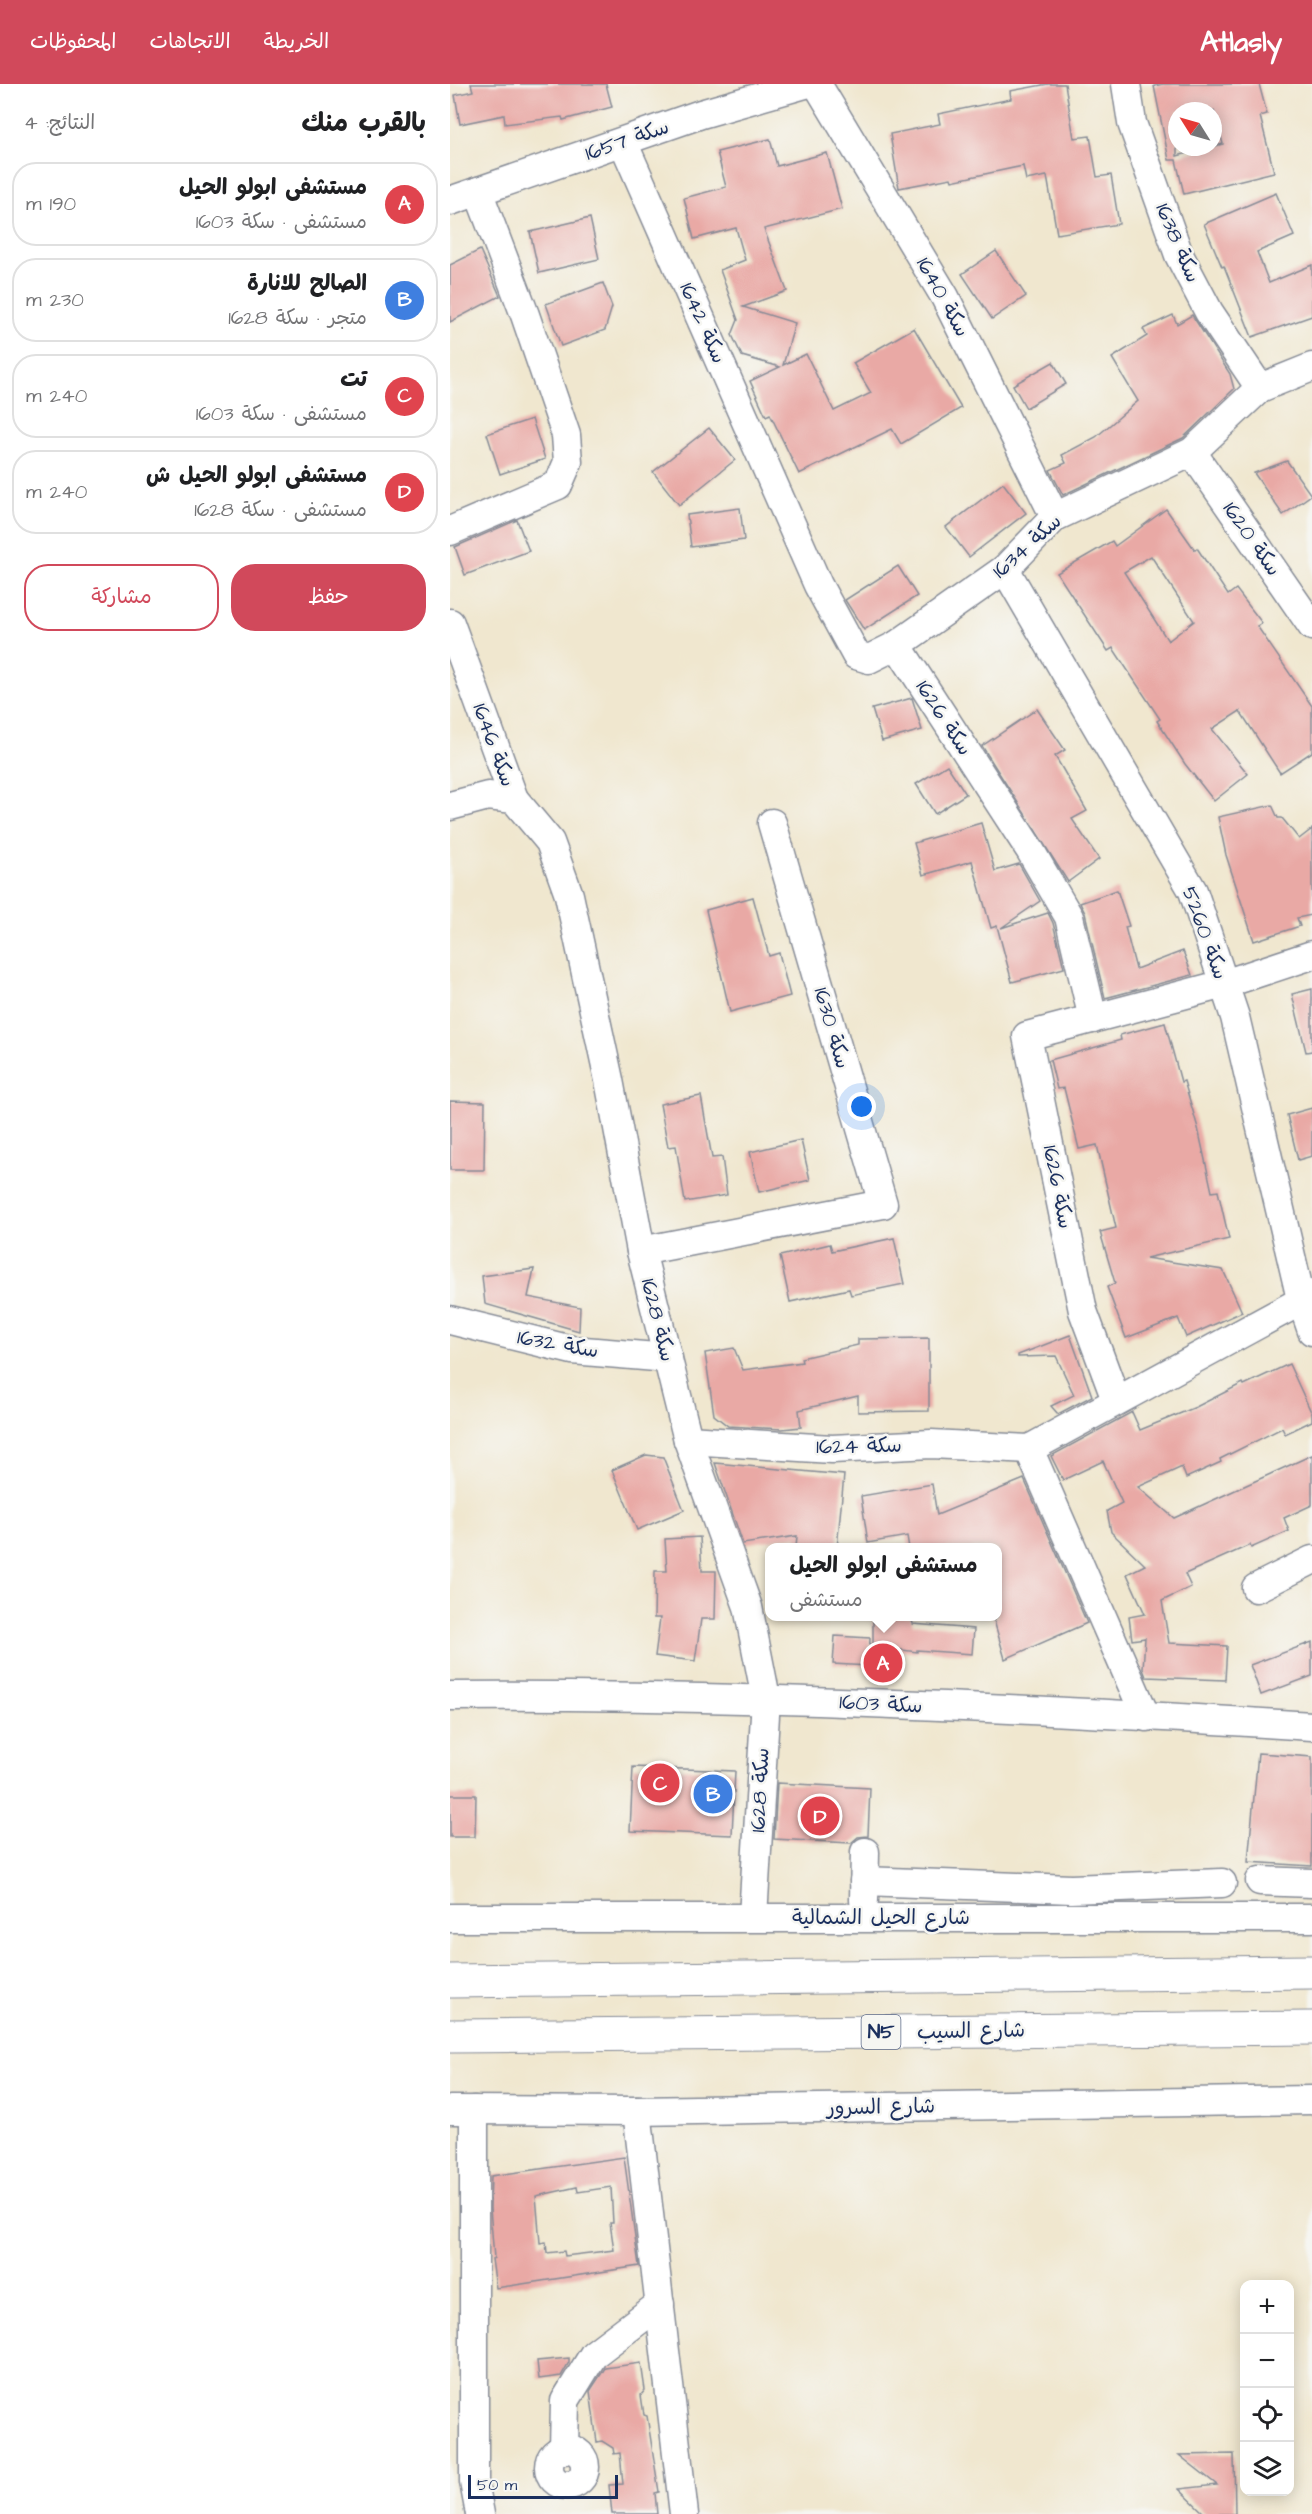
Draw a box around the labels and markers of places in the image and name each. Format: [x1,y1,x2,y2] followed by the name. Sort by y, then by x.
[864,1640,902,1686] pin: A
[640,1760,680,1806] pin: C
[694,1772,732,1816] pin: B
[800,1794,839,1838] pin: D

